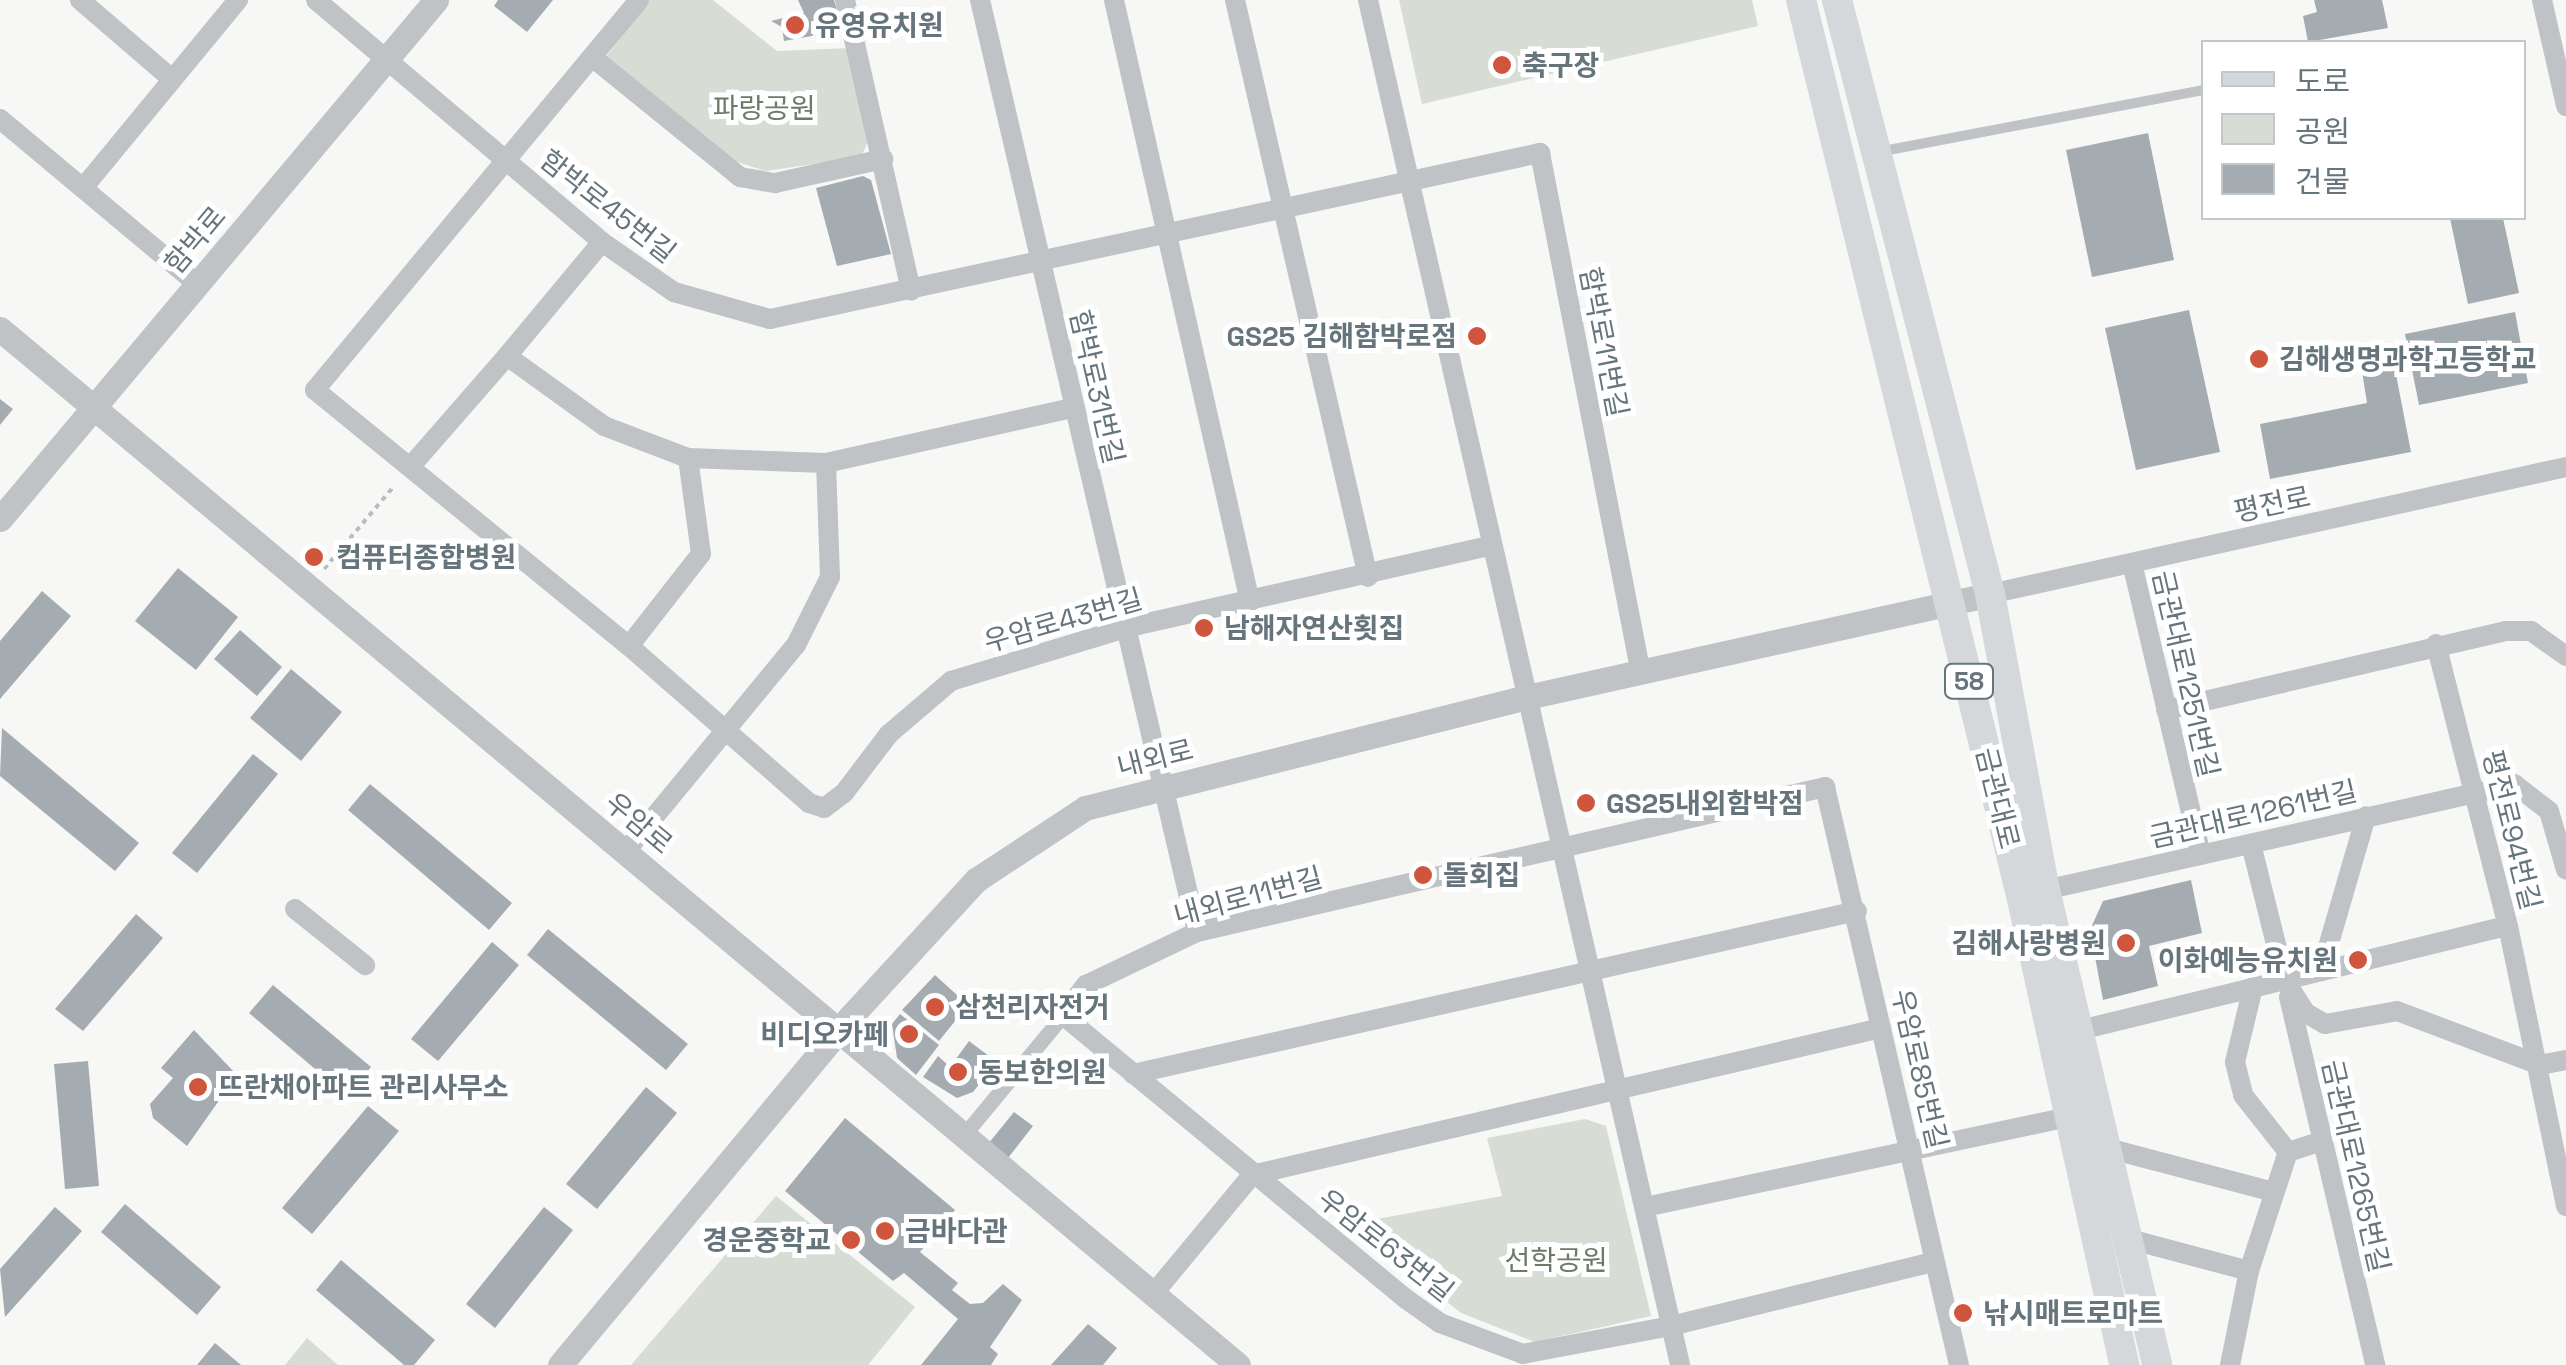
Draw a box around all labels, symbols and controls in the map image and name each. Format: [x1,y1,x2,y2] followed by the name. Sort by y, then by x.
[815,8,944,42] place label: 유영유치원
[784,14,806,36] marker: 유영유치원
[2201,40,2526,220] legend
[1522,48,1599,82] place label: 축구장
[1491,54,1513,76] marker: 축구장
[2295,62,2350,101] text: 도로
[712,91,816,125] park label: 파랑공원
[2295,112,2350,151] text: 공원
[533,143,683,269] street label: 함박로45번길
[2295,162,2350,201] text: 건물
[157,200,233,280] street label: 함박로
[1573,264,1635,420] street label: 함박로11번길
[1063,307,1131,467] street label: 함박로31번길
[1226,319,1457,353] place label: GS25 김해함박로점
[1466,325,1488,347] marker: GS25 김해함박로점
[2279,342,2537,376] place label: 김해생명과학고등학교
[2248,348,2270,370] marker: 김해생명과학고등학교
[2231,480,2313,528] street label: 평전로
[336,540,516,574] place label: 컴퓨터종합병원
[301,544,327,570] marker: 컴퓨터종합병원
[2146,567,2226,781] street label: 금관대로1251번길
[980,581,1146,659] street label: 우암로43번길
[1224,611,1404,645] place label: 남해자연산횟집
[1193,617,1215,639] marker: 남해자연산횟집
[1944,661,1994,701] road number: 58
[1113,732,1197,784] street label: 내외로
[1969,744,2027,852] street label: 금관대로
[2476,747,2548,913] street label: 평전로94번길
[2146,774,2360,854] street label: 금관대로1261번길
[599,785,679,861] street label: 우암로
[1606,786,1804,820] place label: GS25내외함박점
[1575,792,1597,814] marker: GS25내외함박점
[1443,858,1520,892] place label: 돌회집
[1170,860,1326,932] street label: 내외로11번길
[1412,864,1434,886] marker: 돌회집
[1951,926,2106,960] place label: 김해사랑병원
[2115,932,2137,954] marker: 김해사랑병원
[2158,943,2338,977] place label: 이화예능유치원
[2347,949,2369,971] marker: 이화예능유치원
[1885,986,1955,1152] street label: 우암로85번길
[955,990,1110,1024] place label: 삼천리자전거
[924,996,946,1018] marker: 삼천리자전거
[760,1017,889,1051] place label: 비디오카페
[898,1023,920,1045] marker: 비디오카페
[978,1055,1107,1089] place label: 동보한의원
[2315,1056,2397,1276] street label: 금관대로1265번길
[947,1061,969,1083] marker: 동보한의원
[218,1070,508,1104] place label: 뜨란채아파트 관리사무소
[187,1076,209,1098] marker: 뜨란채아파트 관리사무소
[1311,1182,1461,1308] street label: 우암로63번길
[905,1214,1008,1248] place label: 금바다관
[874,1220,896,1242] marker: 금바다관
[702,1223,831,1257] place label: 경운중학교
[840,1229,862,1251] marker: 경운중학교
[1504,1243,1608,1277] park label: 선학공원
[1983,1296,2163,1330] place label: 낚시매트로마트
[1952,1302,1974,1324] marker: 낚시매트로마트

